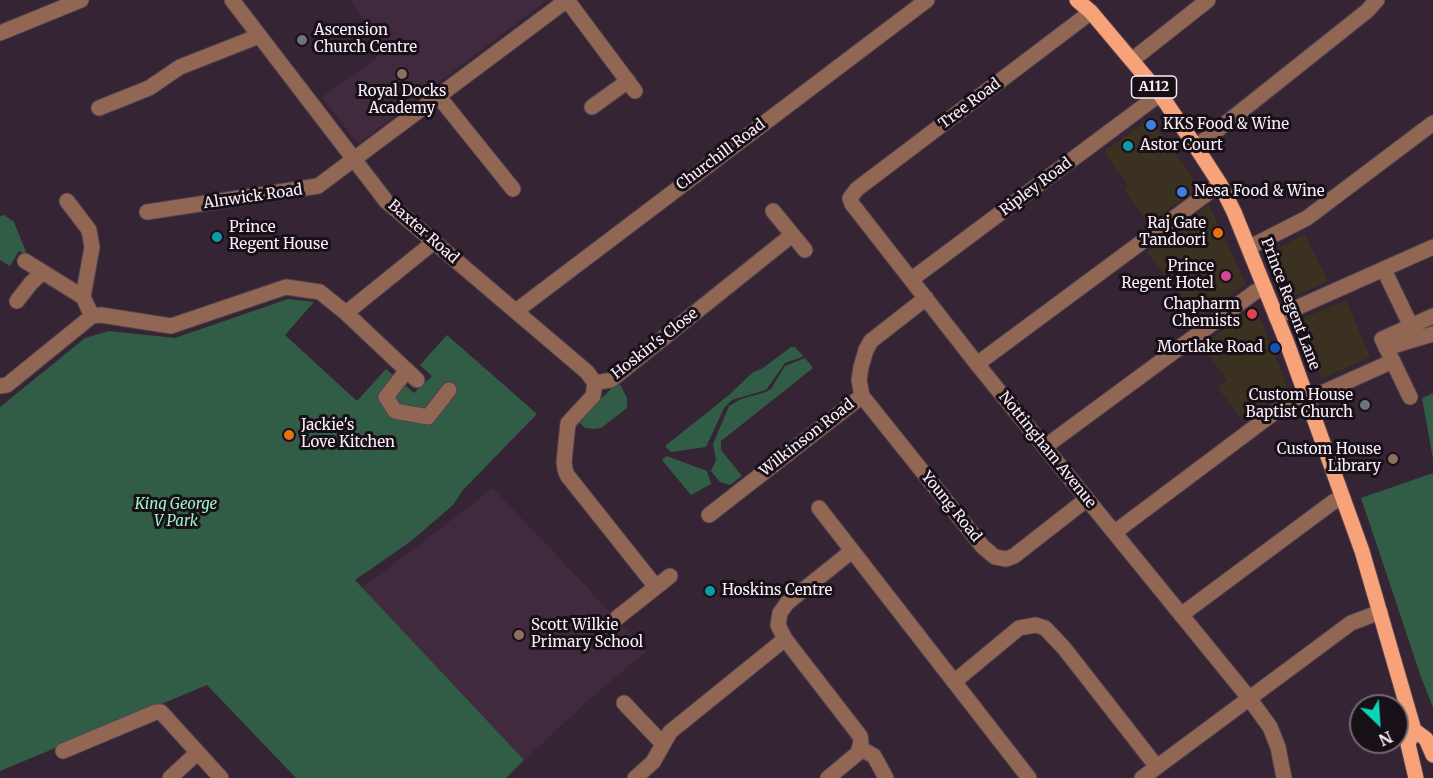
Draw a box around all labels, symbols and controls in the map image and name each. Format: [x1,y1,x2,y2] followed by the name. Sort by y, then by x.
[314,22,417,57] place label: Ascension Church Centre
[295,33,309,47] marker: Ascension Church Centre
[395,67,409,81] marker: Royal Docks Academy
[936,75,1004,133] street label: Tree Road
[1132,76,1176,98] road number: A112
[358,83,446,118] place label: Royal Docks Academy
[673,116,769,194] street label: Churchill Road
[1163,116,1289,134] place label: KKS Food & Wine
[1144,118,1158,132] marker: KKS Food & Wine
[1140,137,1223,155] place label: Astor Court
[1121,139,1135,153] marker: Astor Court
[997,154,1075,220] street label: Ripley Road
[202,181,304,213] street label: Alnwick Road
[1194,183,1325,201] place label: Nesa Food & Wine
[1175,185,1189,199] marker: Nesa Food & Wine
[384,196,462,268] street label: Baxter Road
[1139,215,1206,250] place label: Raj Gate Tandoori
[229,219,328,254] place label: Prince Regent House
[1211,226,1225,240] marker: Raj Gate Tandoori
[210,230,224,244] marker: Prince Regent House
[1257,236,1323,372] street label: Prince Regent Lane
[1121,258,1214,293] place label: Prince Regent Hotel
[1219,269,1233,283] marker: Prince Regent Hotel
[1164,296,1240,331] place label: Chapharm Chemists
[608,305,702,383] street label: Hoskin's Close
[1245,307,1259,321] marker: Chapharm Chemists
[1157,339,1263,357] place label: Mortlake Road
[1268,341,1282,355] marker: Mortlake Road
[1246,387,1353,422] place label: Custom House Baptist Church
[994,388,1100,512] street label: Nottingham Avenue
[756,396,858,480] street label: Wilkinson Road
[1358,398,1372,412] marker: Custom House Baptist Church
[301,417,395,452] place label: Jackie's Love Kitchen
[282,428,296,442] marker: Jackie's Love Kitchen
[1277,441,1381,476] place label: Custom House Library
[1386,452,1400,466] marker: Custom House Library
[917,468,985,546] street label: Young Road
[135,496,217,531] park label: King George V Park
[722,582,832,600] place label: Hoskins Centre
[703,584,717,598] marker: Hoskins Centre
[531,617,643,652] place label: Scott Wilkie Primary School
[512,628,526,642] marker: Scott Wilkie Primary School
[1349,694,1409,754] north arrow
[1376,727,1396,750] text: N

